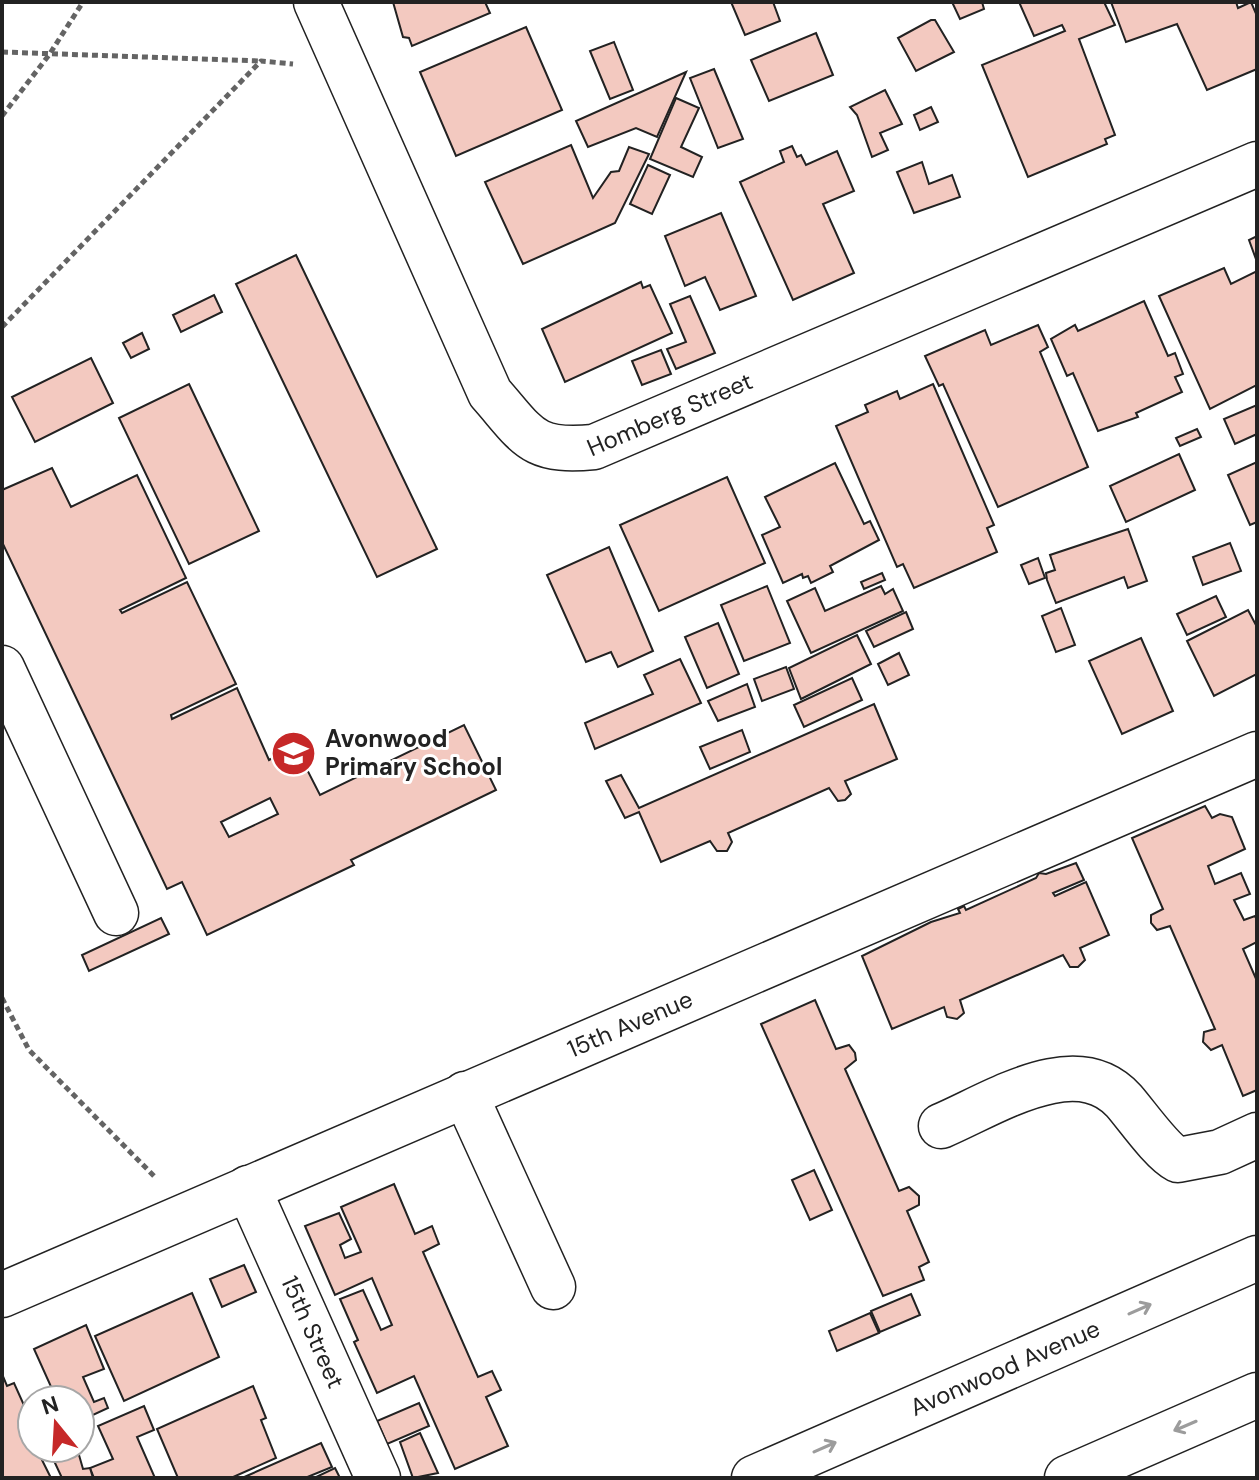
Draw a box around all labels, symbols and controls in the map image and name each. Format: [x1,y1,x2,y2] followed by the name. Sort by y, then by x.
[582,365,757,463] street label: Homberg Street
[325,723,502,782] place label: Avonwood Primary School
[270,729,318,777] school or university icon: Avonwood Primary School
[563,983,697,1064] street label: 15th Avenue
[274,1271,352,1393] street label: 15th Street
[1128,1300,1152,1315] one-way arrow
[905,1313,1105,1423] street label: Avonwood Avenue
[16,1384,96,1464] north arrow
[38,1389,62,1422] text: N
[1174,1420,1198,1435] one-way arrow
[813,1438,837,1453] one-way arrow

